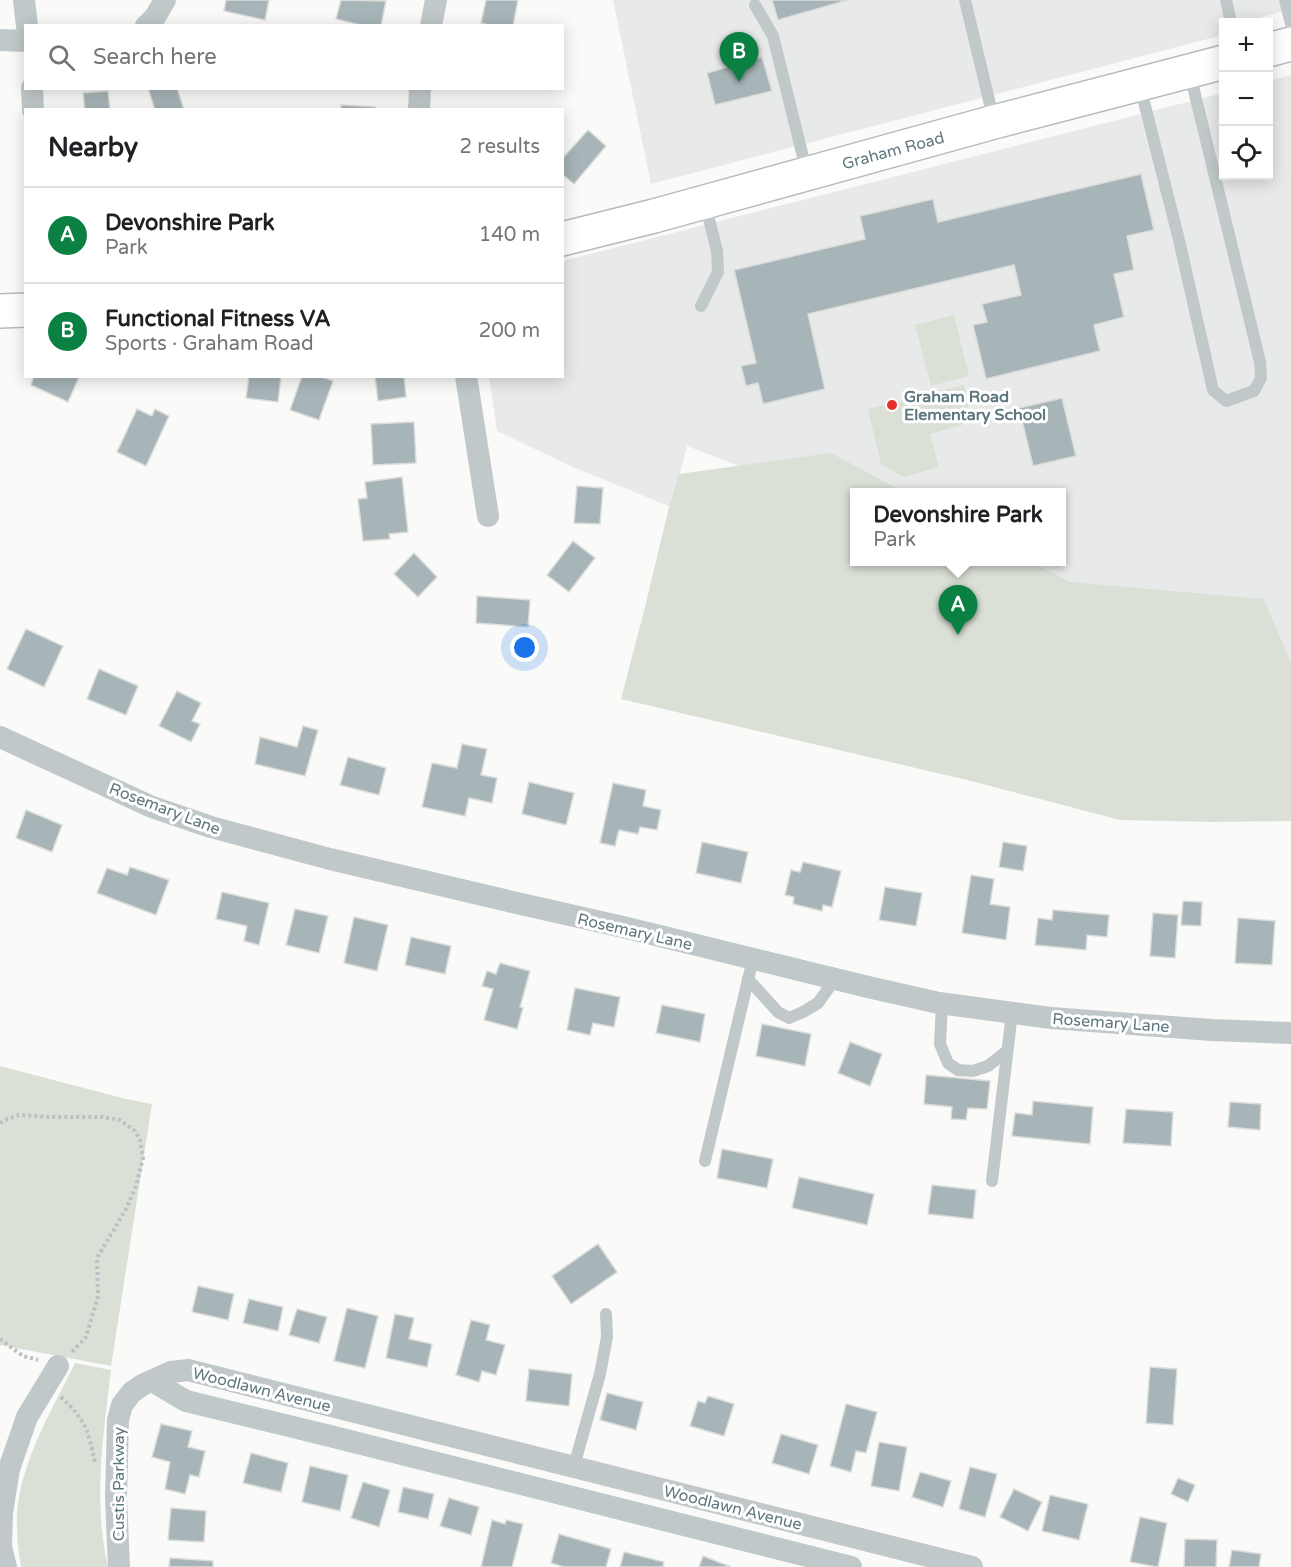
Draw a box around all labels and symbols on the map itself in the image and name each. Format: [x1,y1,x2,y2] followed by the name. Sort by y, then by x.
[720,32,758,82] pin: B
[840,128,947,174] street label: Graham Road
[904,387,1046,425] place label: Graham Road Elementary School
[885,398,899,412] marker: Graham Road Elementary School
[938,586,978,635] pin: A
[510,633,539,662] your location
[106,779,223,839] street label: Rosemary Lane
[575,909,694,955] street label: Rosemary Lane
[1052,1009,1170,1037] street label: Rosemary Lane
[191,1363,333,1417] street label: Woodlawn Avenue
[109,1426,129,1541] street label: Custis Parkway
[662,1481,804,1535] street label: Woodlawn Avenue

